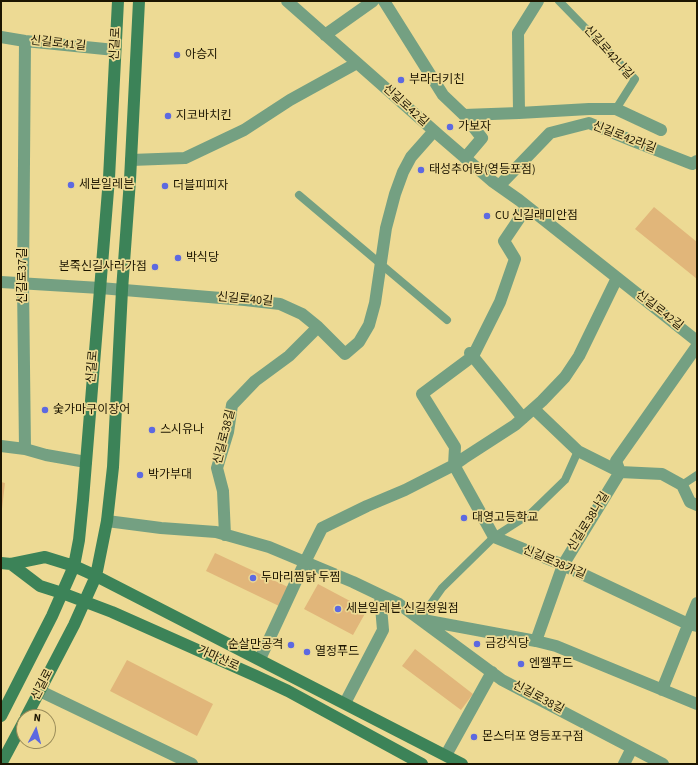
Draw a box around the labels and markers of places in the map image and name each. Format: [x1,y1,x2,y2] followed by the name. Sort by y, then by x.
[185,48,218,62] place label: 아승지
[172,50,182,60] marker: 아승지
[409,73,464,87] place label: 부라더키친
[396,75,406,85] marker: 부라더키친
[176,109,231,123] place label: 지코바치킨
[163,111,173,121] marker: 지코바치킨
[458,120,491,134] place label: 가보자
[445,122,455,132] marker: 가보자
[429,163,536,177] place label: 태성추어탕(영등포점)
[416,165,426,175] marker: 태성추어탕(영등포점)
[79,178,134,192] place label: 세븐일레븐
[173,179,228,193] place label: 더블피피자
[66,180,76,190] marker: 세븐일레븐
[160,181,170,191] marker: 더블피피자
[495,209,578,223] place label: CU 신길래미안점
[482,211,492,221] marker: CU 신길래미안점
[186,251,219,265] place label: 박식당
[173,253,183,263] marker: 박식당
[59,260,147,274] place label: 본죽신길사러가점
[150,262,160,272] marker: 본죽신길사러가점
[53,403,130,417] place label: 숯가마구이장어
[40,405,50,415] marker: 숯가마구이장어
[160,423,204,437] place label: 스시유나
[147,425,157,435] marker: 스시유나
[148,468,192,482] place label: 박가부대
[135,470,145,480] marker: 박가부대
[472,511,538,525] place label: 대영고등학교
[459,513,469,523] marker: 대영고등학교
[261,571,341,585] place label: 두마리찜닭 두찜
[248,573,258,583] marker: 두마리찜닭 두찜
[346,602,459,616] place label: 세븐일레븐 신길정원점
[333,604,343,614] marker: 세븐일레븐 신길정원점
[485,637,529,651] place label: 금강식당
[228,638,283,652] place label: 순살만공격
[472,639,482,649] marker: 금강식당
[286,640,296,650] marker: 순살만공격
[315,645,359,659] place label: 열정푸드
[302,647,312,657] marker: 열정푸드
[529,657,573,671] place label: 엔젤푸드
[516,659,526,669] marker: 엔젤푸드
[482,730,584,744] place label: 몬스터포 영등포구점
[469,732,479,742] marker: 몬스터포 영등포구점

